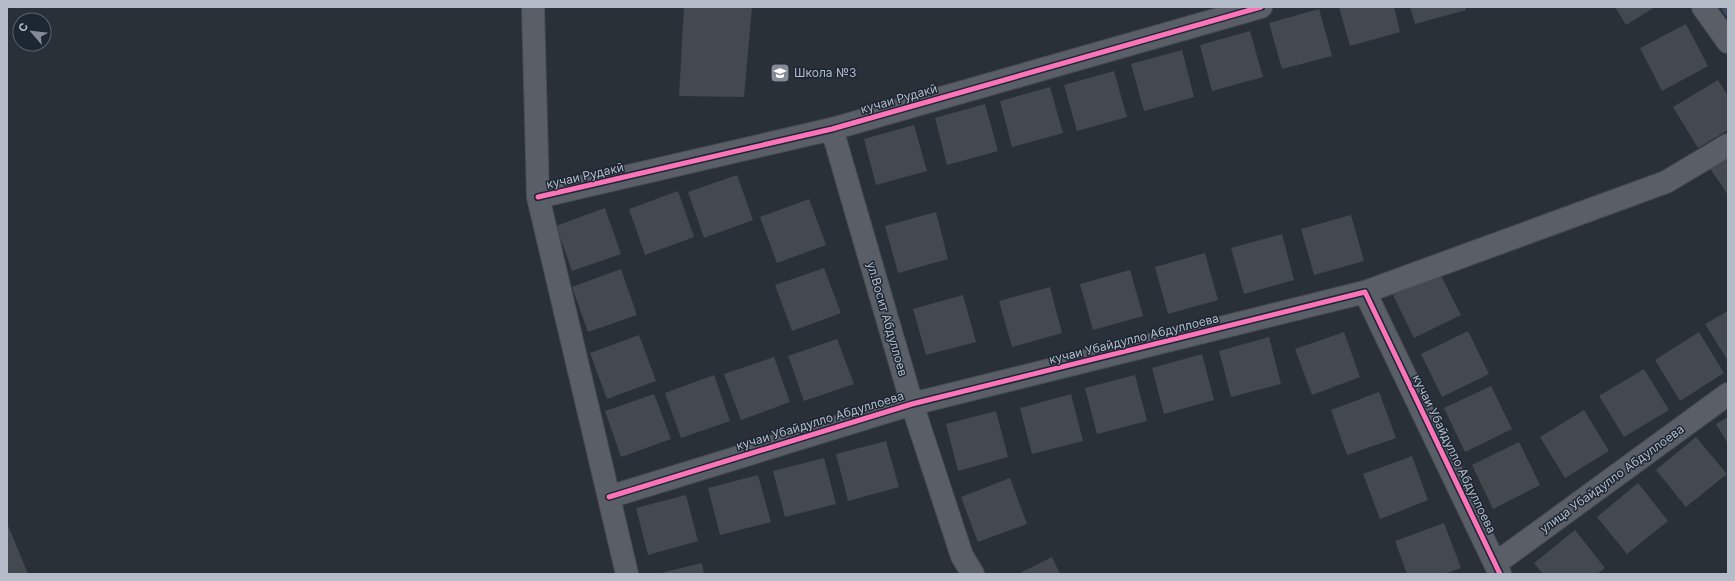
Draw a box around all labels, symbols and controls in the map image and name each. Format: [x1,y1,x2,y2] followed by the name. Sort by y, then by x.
[12,12,52,52] north arrow
[15,20,31,34] text: С
[769,62,791,84] school or university icon: Школа №3
[794,65,856,80] place label: Школа №3
[859,80,939,117] street label: кучаи Рудакӣ
[545,159,625,192] street label: кучаи Рудакӣ
[864,260,911,378] street label: ул.Восит Абдуллоев
[1047,310,1220,367] street label: кучаи Убайдулло Абдуллоева
[1409,372,1499,536] street label: кучаи Убайдулло Абдуллоева
[734,388,906,453] street label: кучаи Убайдулло Абдуллоева
[1537,421,1687,536] street label: улица Убайдулло Абдуллоева

